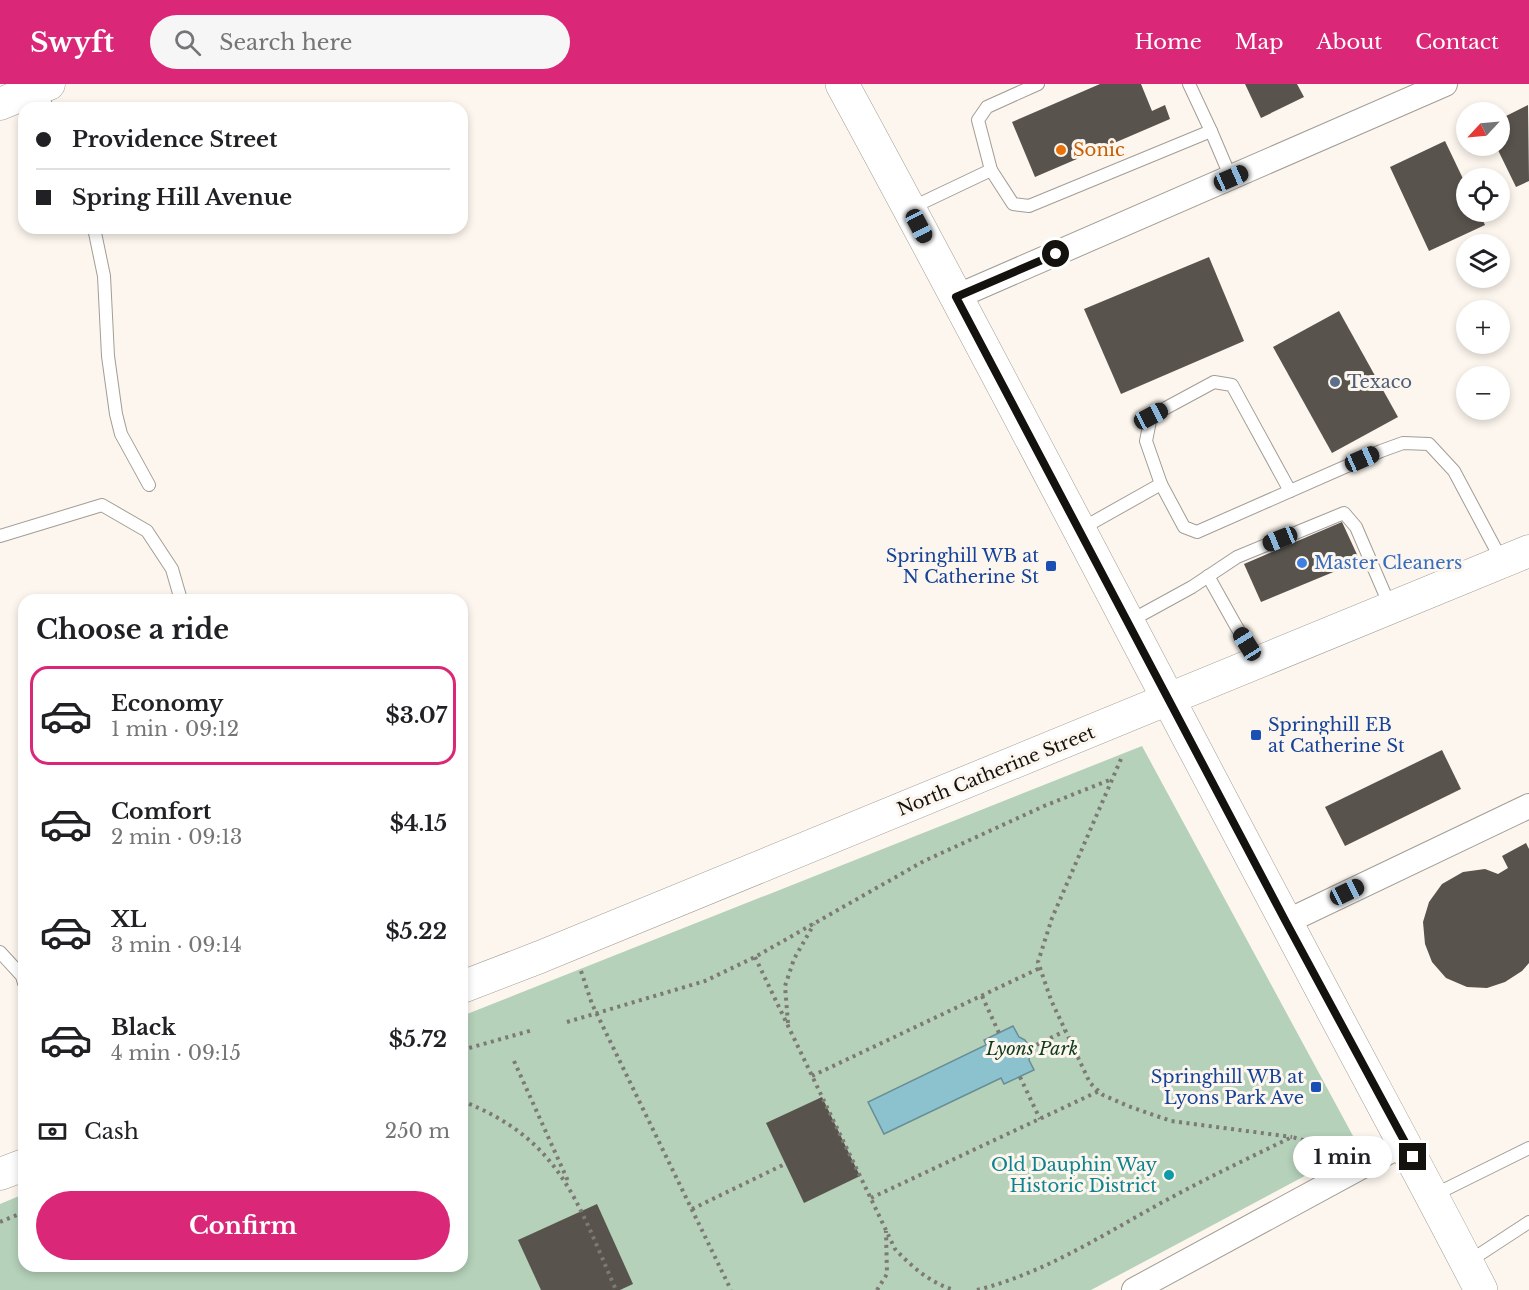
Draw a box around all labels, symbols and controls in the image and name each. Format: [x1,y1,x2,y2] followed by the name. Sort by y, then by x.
[150,15,570,69] search box
[30,25,114,60] text: Swyft
[171,26,204,59] icon: search
[219,29,352,56] text: Search here
[1135,29,1202,55] text: Home
[1235,29,1283,55] text: Map
[1316,29,1382,55] text: About
[1415,29,1499,55] text: Contact
[1456,102,1510,156] north arrow
[1456,102,1510,420] map controls
[72,126,277,153] text: Providence Street
[1073,139,1125,161] place label: Sonic
[1054,143,1068,157] marker: Sonic
[1211,162,1251,194] car
[1456,168,1510,222] button: locate
[72,184,292,211] text: Spring Hill Avenue
[903,206,935,246] car
[1456,234,1510,288] button: layers
[1042,240,1069,267] route start
[1456,300,1510,354] button: +
[1456,366,1510,420] button: −
[1347,371,1412,393] place label: Texaco
[1328,375,1342,389] marker: Texaco
[1131,400,1171,432] car
[1342,443,1382,475] car
[1260,524,1300,554] car
[886,545,1039,588] place label: Springhill WB at N Catherine St
[1314,552,1462,574] place label: Master Cleaners
[1295,556,1309,570] marker: Master Cleaners
[1044,559,1058,573] marker: Springhill WB at N Catherine St
[36,613,229,646] text: Choose a ride
[1230,624,1264,664] car
[39,689,93,743] icon: car
[111,690,223,717] text: Economy
[386,702,447,729] text: $3.07
[1268,714,1405,757] place label: Springhill EB at Catherine St
[111,717,239,741] text: 1 min · 09:12
[894,721,1098,821] street label: North Catherine Street
[1249,728,1263,742] marker: Springhill EB at Catherine St
[39,797,93,851] icon: car
[111,798,211,825] text: Comfort
[390,810,447,837] text: $4.15
[111,825,242,849] text: 2 min · 09:13
[1327,876,1367,908] car
[39,905,93,959] icon: car
[111,906,146,933] text: XL
[385,918,447,945] text: $5.22
[111,933,242,957] text: 3 min · 09:14
[39,1013,93,1067] icon: car
[111,1014,176,1041] text: Black
[389,1026,447,1053] text: $5.72
[985,1038,1078,1060] park label: Lyons Park
[111,1041,241,1065] text: 4 min · 09:15
[1151,1066,1304,1109] place label: Springhill WB at Lyons Park Ave
[1309,1080,1323,1094] marker: Springhill WB at Lyons Park Ave
[36,1115,69,1148] icon: cash
[84,1118,139,1145] text: Cash
[385,1119,450,1143] text: 250 m
[1293,1136,1392,1178] callout: 1 min
[1399,1143,1426,1170] route end
[1314,1145,1371,1169] text: 1 min
[991,1154,1157,1197] place label: Old Dauphin Way Historic District
[1162,1168,1176,1182] marker: Old Dauphin Way Historic District
[36,1191,450,1260] button: Confirm

